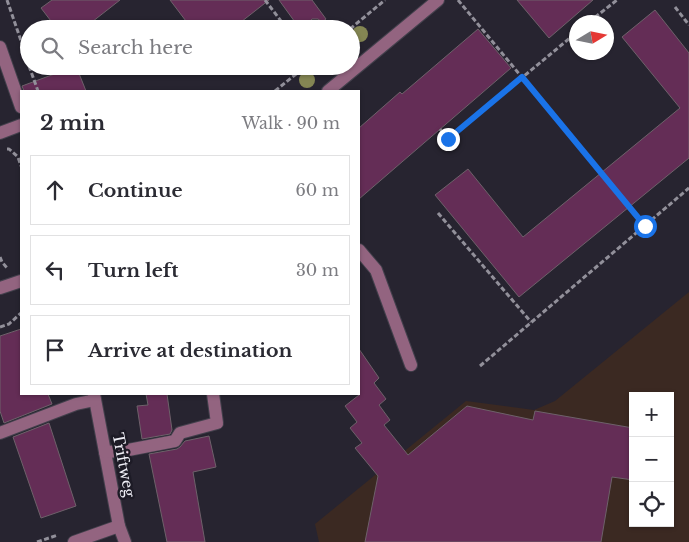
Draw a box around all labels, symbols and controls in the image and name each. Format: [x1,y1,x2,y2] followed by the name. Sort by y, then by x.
[569,15,614,60] north arrow
[20,20,360,75] search box
[38,34,66,62] icon: search
[78,36,193,59] text: Search here
[40,110,105,136] text: 2 min
[242,113,340,133] text: Walk · 90 m
[437,128,460,151] route end
[41,176,69,204] icon: ahead
[88,179,183,202] text: Continue
[296,180,339,200] text: 60 m
[634,215,657,238] route start
[41,256,69,284] icon: left
[88,259,179,282] text: Turn left
[296,260,339,280] text: 30 m
[41,336,69,364] icon: arrive
[88,339,292,362] text: Arrive at destination
[629,392,674,527] map controls
[629,392,674,437] button: +
[108,431,140,500] street label: Triftweg
[629,437,674,482] button: −
[629,482,674,527] button: locate

